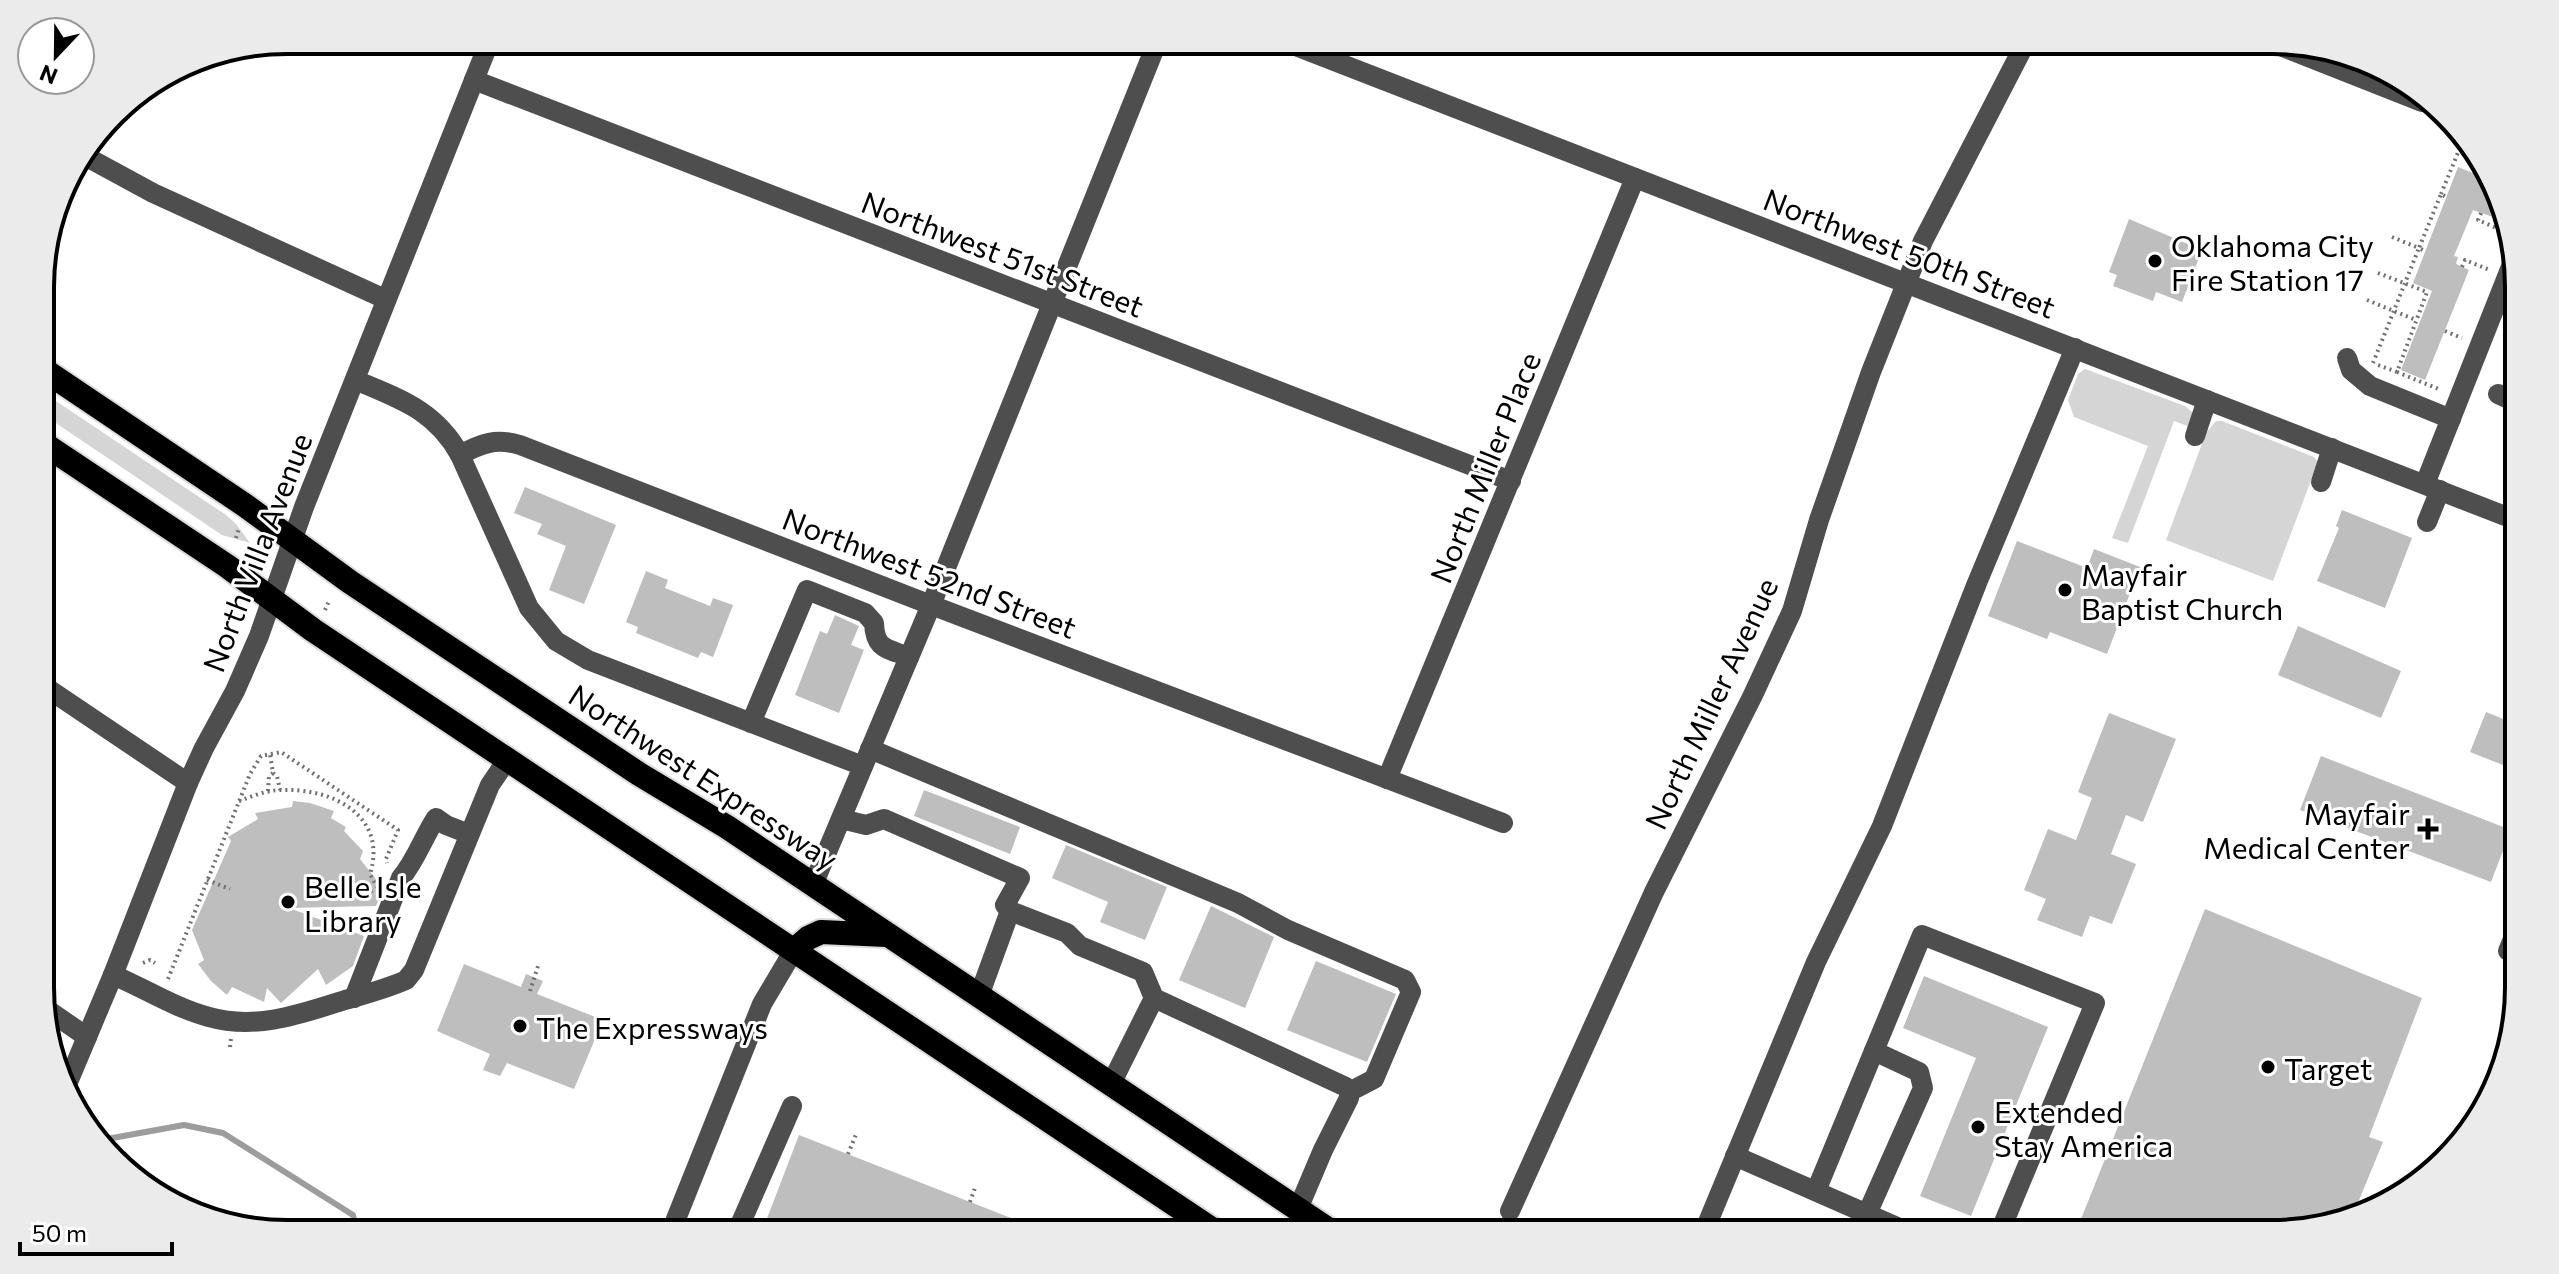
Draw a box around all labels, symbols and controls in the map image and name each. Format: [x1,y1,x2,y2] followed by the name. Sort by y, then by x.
[16,16,96,96] north arrow
[36,59,61,91] text: N
[1759,179,2061,325] street label: Northwest 50th Street
[857,182,1149,324] street label: Northwest 51st Street
[2171,226,2374,297] place label: Oklahoma City Fire Station 17
[2146,252,2164,270] marker: Oklahoma City Fire Station 17
[1421,346,1547,588] street label: North Miller Place
[193,427,319,677] street label: North Villa Avenue
[778,499,1082,645] street label: Northwest 52nd Street
[2081,555,2283,626] place label: Mayfair Baptist Church
[1636,571,1784,835] street label: North Miller Avenue
[2056,581,2074,599] marker: Mayfair Baptist Church
[563,675,845,877] street label: Northwest Expressway
[2203,794,2410,865] place label: Mayfair Medical Center
[2417,818,2439,840] marker: Mayfair Medical Center
[304,867,421,938] place label: Belle Isle Library
[279,893,297,911] marker: Belle Isle Library
[536,1008,768,1045] place label: The Expressways
[511,1017,529,1035] marker: The Expressways
[2284,1049,2372,1086] place label: Target
[2259,1058,2277,1076] marker: Target
[1994,1092,2173,1163] place label: Extended Stay America
[1969,1118,1987,1136] marker: Extended Stay America
[20,1206,172,1256] scale bar
[32,1218,87,1247] text: 50 m

